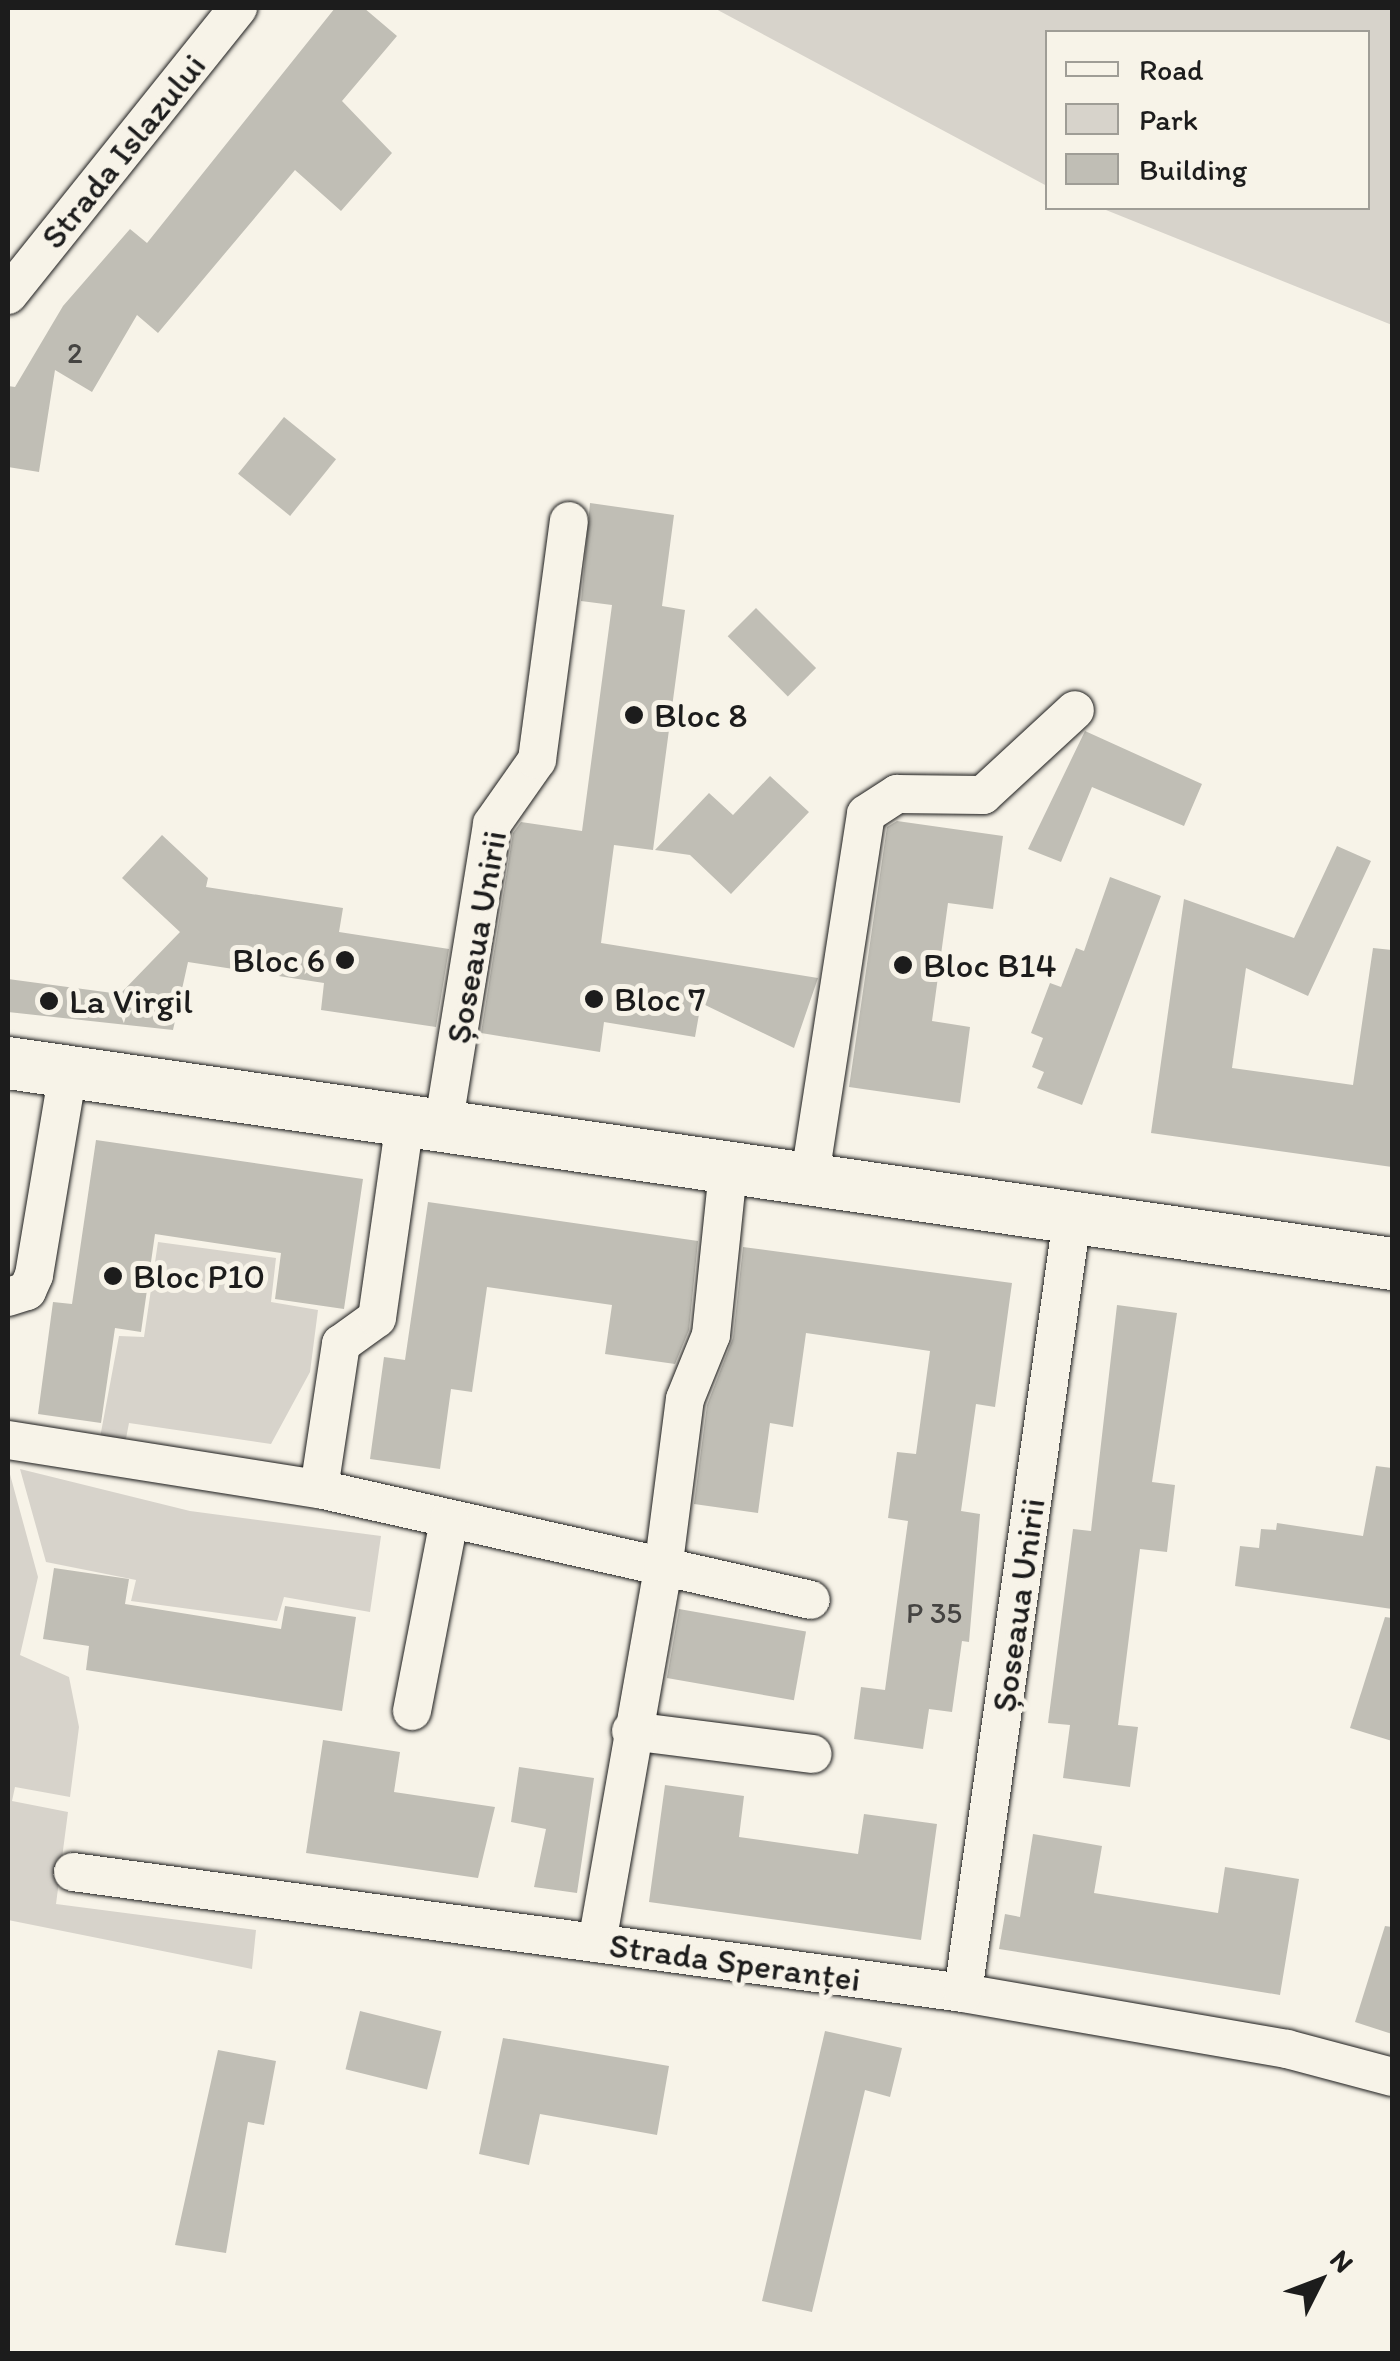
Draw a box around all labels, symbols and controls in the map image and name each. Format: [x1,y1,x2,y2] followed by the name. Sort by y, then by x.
[1045,30,1370,210] legend
[32,45,214,257] street label: Strada Islazului
[1139,51,1204,88] text: Road
[1139,101,1198,138] text: Park
[1139,151,1247,188] text: Building
[67,335,83,371] house number: 2
[654,694,747,736] place label: Bloc 8
[623,704,645,726] marker: Bloc 8
[437,827,515,1047] street label: Șoseaua Unirii
[232,939,325,981] place label: Bloc 6
[923,944,1057,986] place label: Bloc B14
[334,949,356,971] marker: Bloc 6
[892,954,914,976] marker: Bloc B14
[614,978,706,1020] place label: Bloc 7
[69,980,193,1022] place label: La Virgil
[583,988,605,1010] marker: Bloc 7
[38,990,60,1012] marker: La Virgil
[133,1255,265,1297] place label: Bloc P10
[102,1265,124,1287] marker: Bloc P10
[982,1495,1054,1715] street label: Șoseaua Unirii
[906,1595,962,1631] house number: P 35
[607,1924,863,2000] street label: Strada Speranței
[1270,2231,1370,2331] north arrow
[1323,2243,1361,2279] text: N

